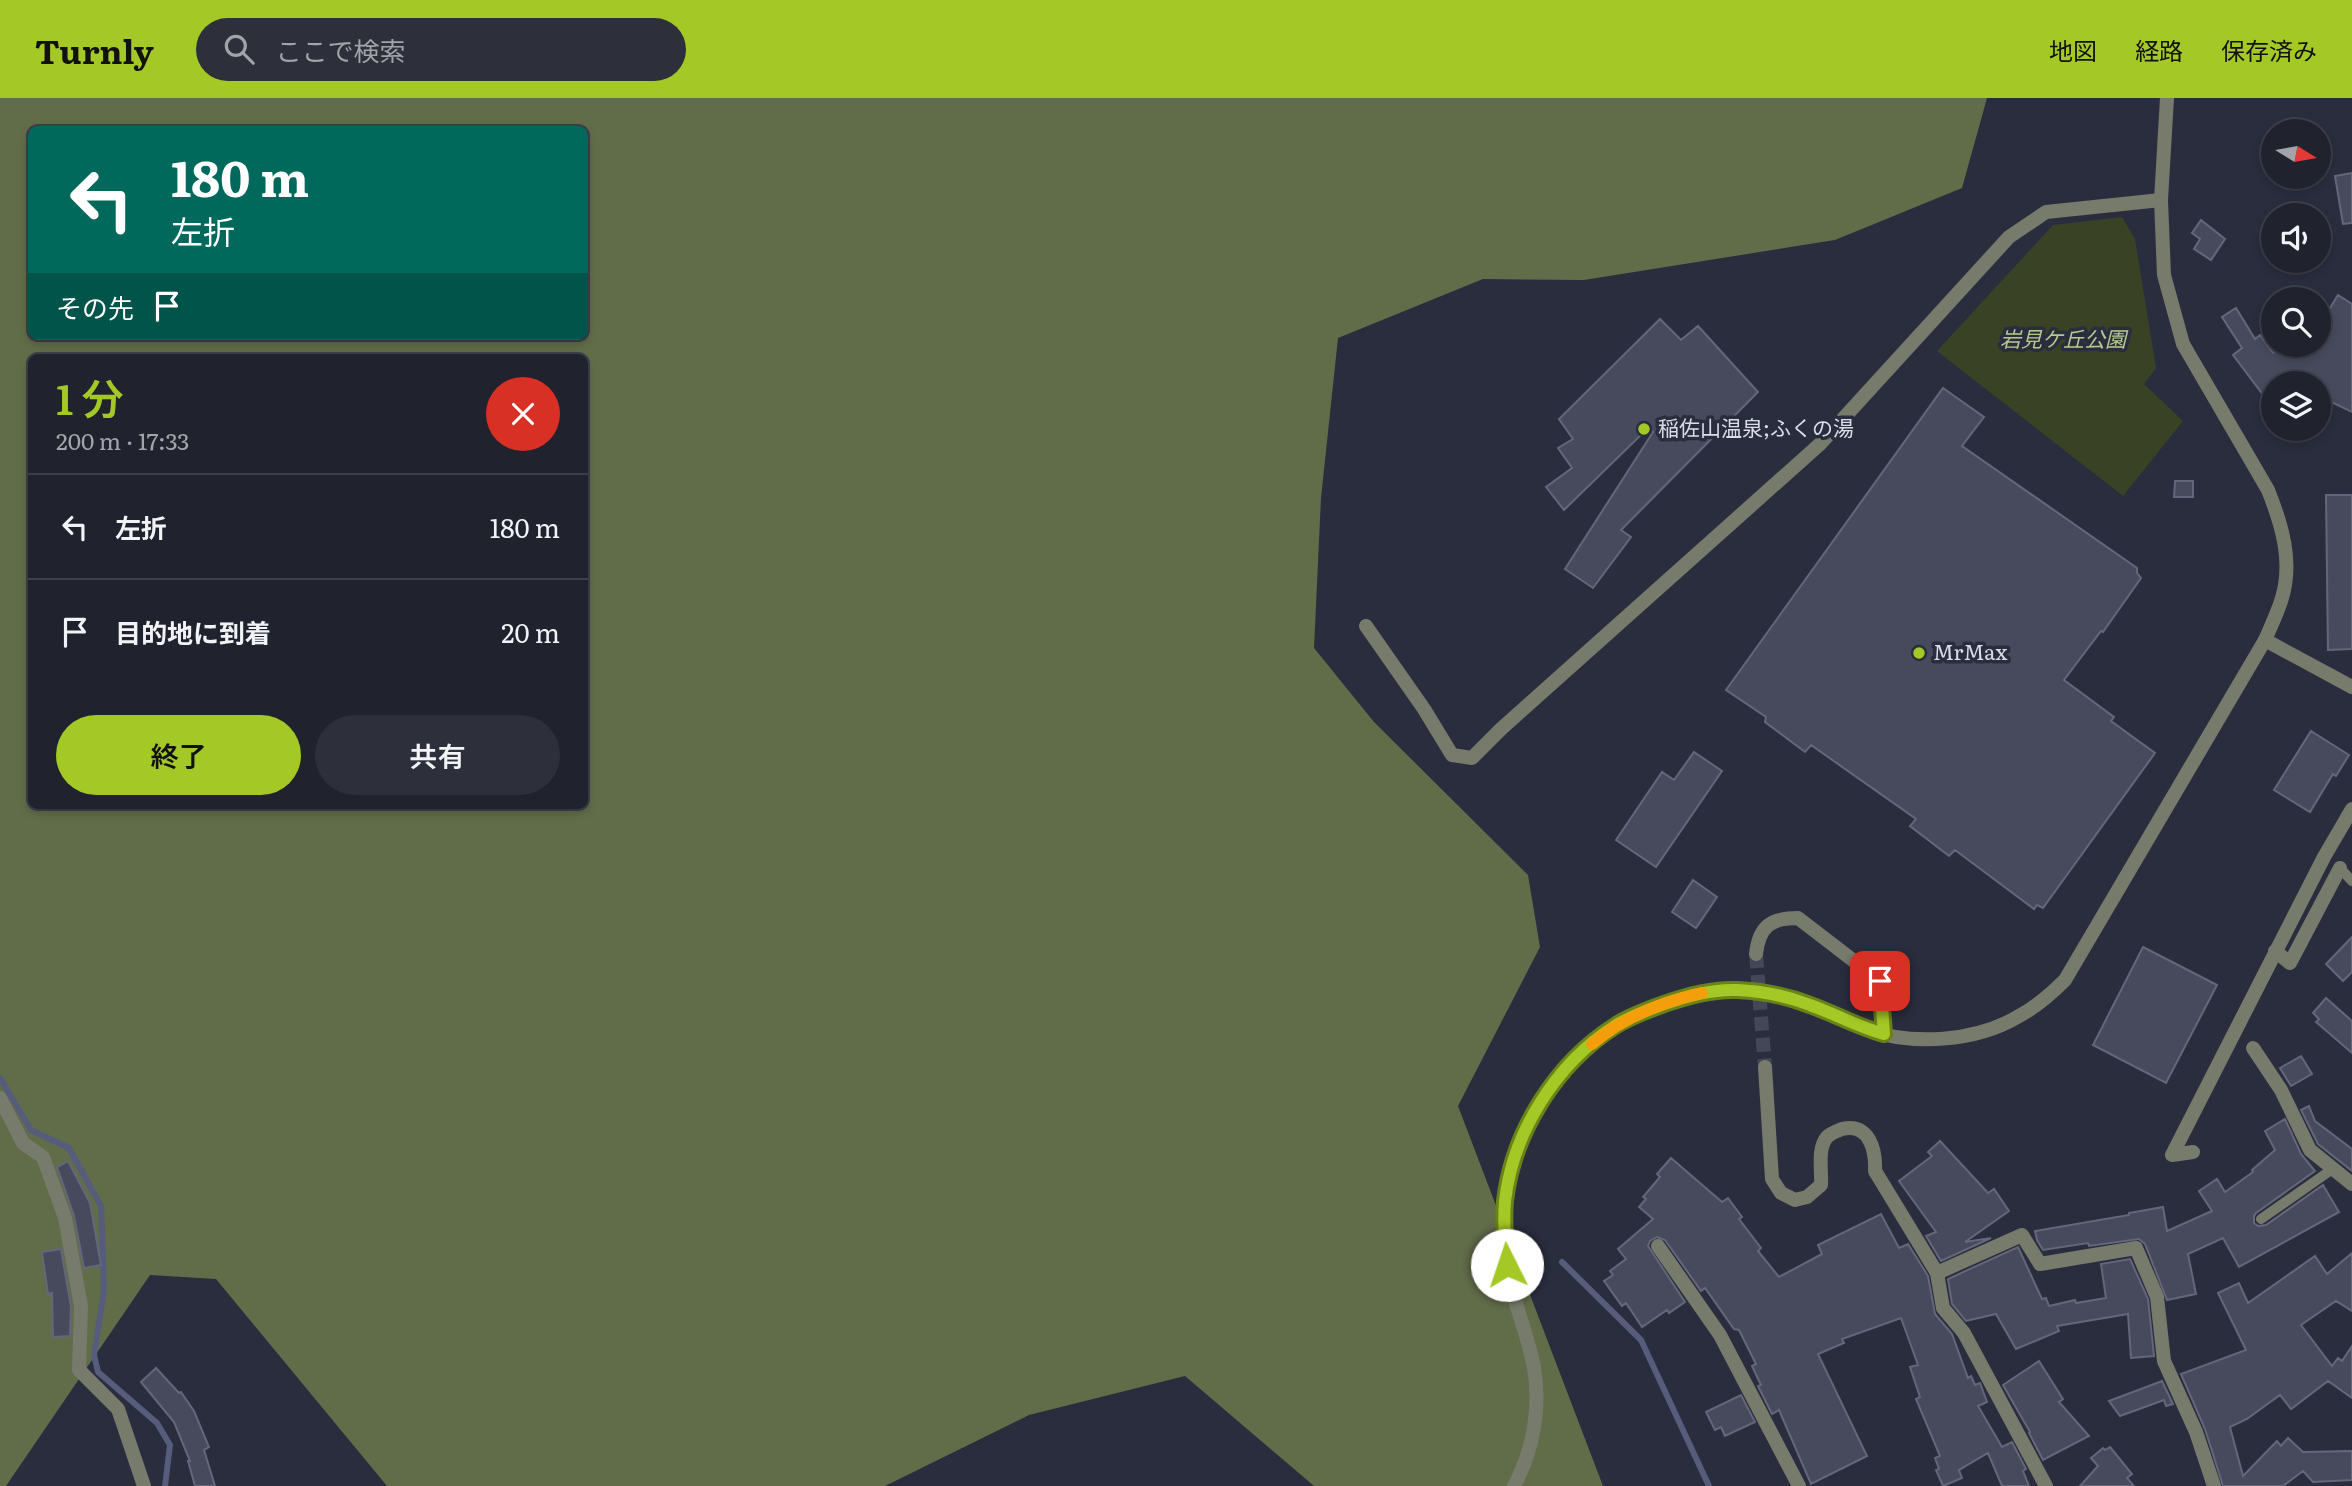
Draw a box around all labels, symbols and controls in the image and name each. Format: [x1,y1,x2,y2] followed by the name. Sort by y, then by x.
[196,18,686,81] search box
[35,25,154,74] text: Turnly
[220,30,258,68] icon: search
[276,30,406,69] text: ここで検索
[2049,32,2097,67] text: 地図
[2135,32,2183,67] text: 経路
[2221,32,2317,67] text: 保存済み
[2261,119,2331,189] north arrow
[2261,119,2331,441] map controls
[171,139,309,212] text: 180 m
[56,154,147,245] icon: left
[2261,203,2331,273] button: sound
[171,206,235,254] text: 左折
[56,287,134,326] text: その先
[148,287,186,325] icon: arrive
[2261,287,2331,357] button: search
[2000,322,2129,353] park label: 岩見ケ丘公園
[56,366,124,428] text: 1 分
[2261,371,2331,441] button: layers
[486,377,560,451] button: close
[1658,411,1854,442] place label: 稲佐山温泉;ふくの湯
[1636,421,1652,437] marker: 稲佐山温泉;ふくの湯
[56,423,190,457] text: 200 m · 17:33
[115,507,167,546] text: 左折
[490,507,560,546] text: 180 m
[56,508,94,546] icon: left
[115,612,271,651] text: 目的地に到着
[501,612,560,651] text: 20 m
[56,613,94,651] icon: arrive
[1933,635,2007,666] place label: MrMax
[1911,645,1927,661] marker: MrMax
[56,715,301,795] button: 終了
[315,715,560,795] button: 共有
[1850,951,1910,1011] pin
[1861,962,1899,1000] icon: arrive
[1470,1228,1544,1302] position arrow

